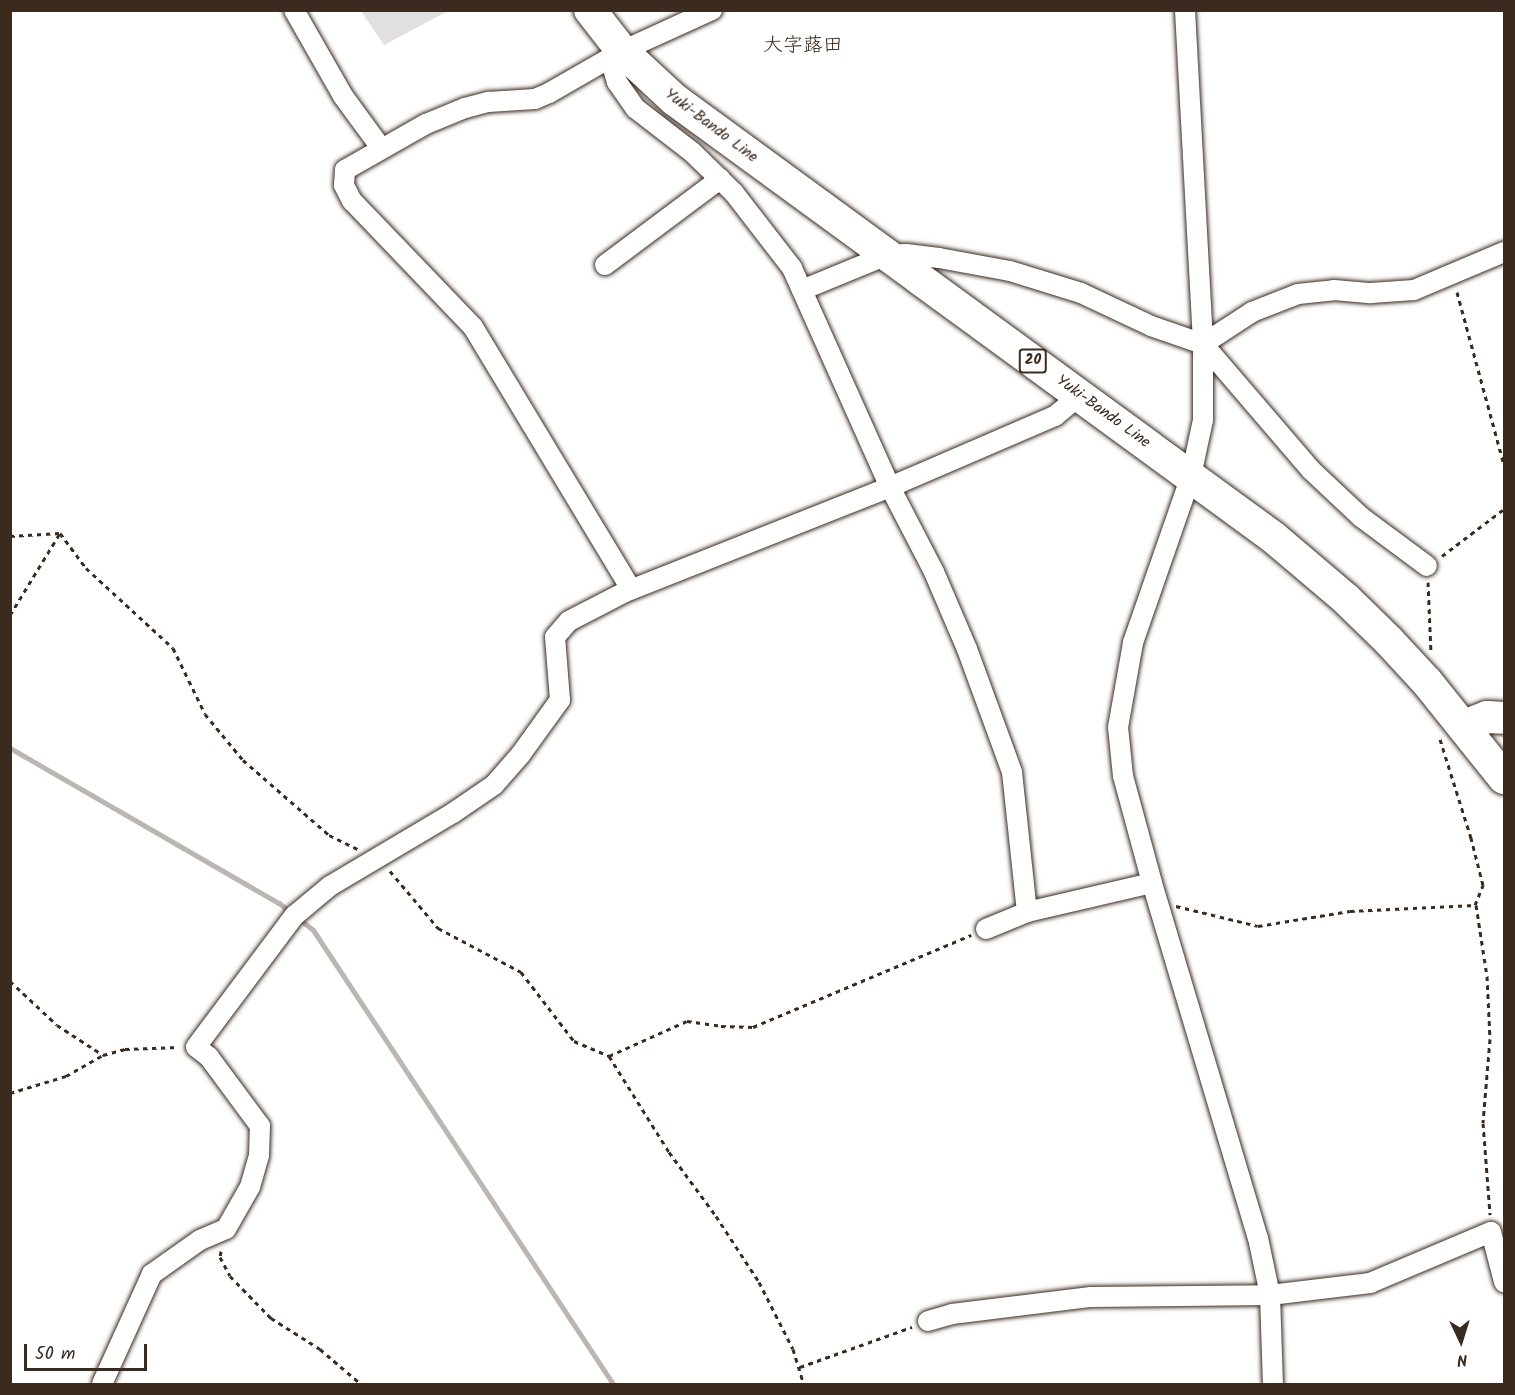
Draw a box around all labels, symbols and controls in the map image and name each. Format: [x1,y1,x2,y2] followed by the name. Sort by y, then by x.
[763,34,843,58] district label: 大字蕗田
[661,85,761,167] street label: Yuki-Bando Line
[1018,349,1048,373] road number: 20
[1052,371,1154,453] street label: Yuki-Bando Line
[1431,1311,1491,1371] north arrow
[27,1332,150,1370] scale bar
[35,1340,75,1369] text: 50 m
[1456,1347,1468,1372] text: N

